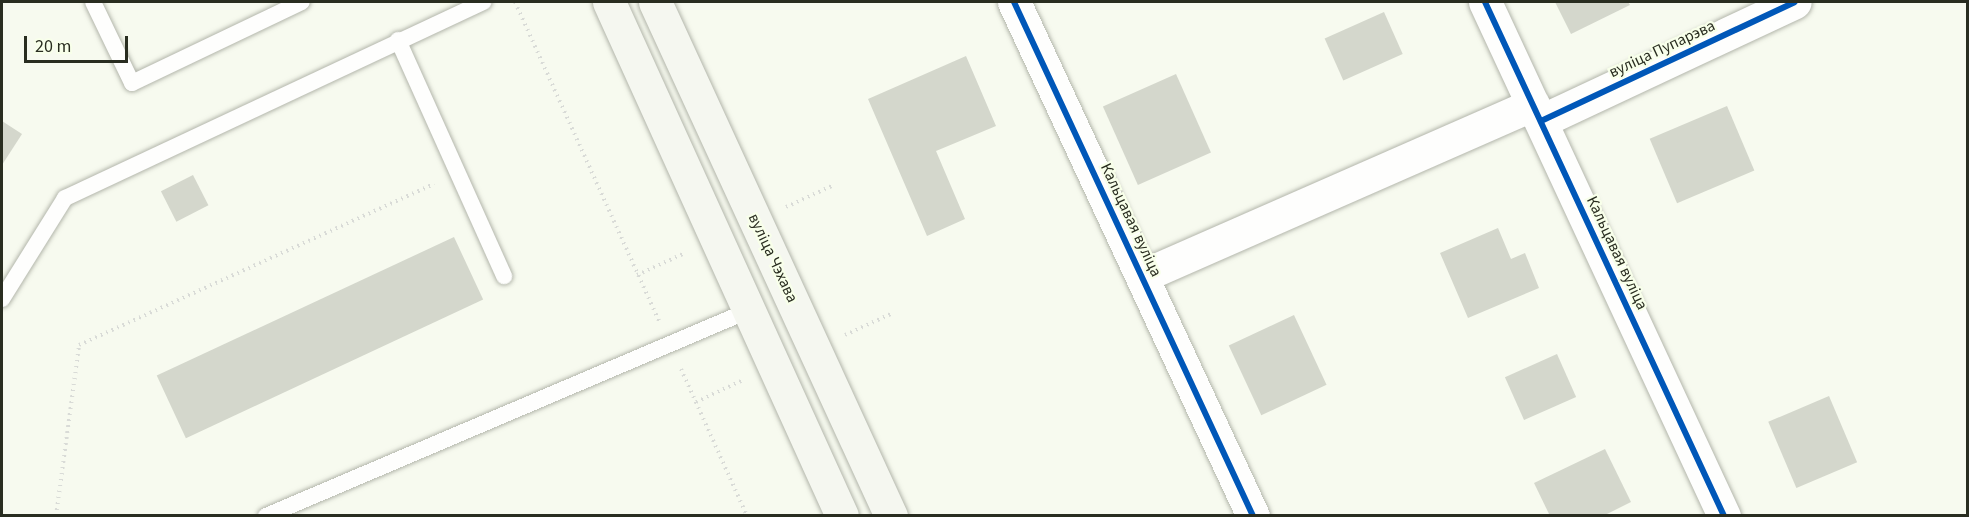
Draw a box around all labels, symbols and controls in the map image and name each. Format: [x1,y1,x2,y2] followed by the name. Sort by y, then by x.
[1606,16,1718,82] street label: вуліца Пупарэва
[27,24,130,62] scale bar
[35,34,71,59] text: 20 m
[1096,160,1166,280] street label: Кальцавая вуліца
[1582,193,1652,313] street label: Кальцавая вуліца
[744,210,802,306] street label: вуліца Чэхава

